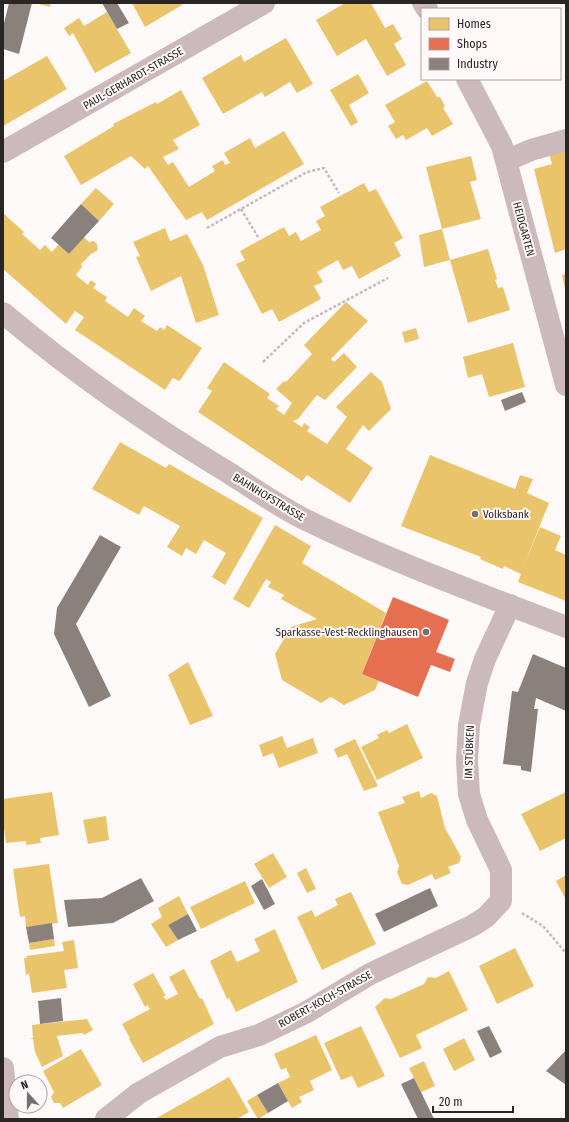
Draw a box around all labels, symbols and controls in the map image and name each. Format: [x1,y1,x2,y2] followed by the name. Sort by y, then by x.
[421,8,561,80] legend
[457,17,491,31] text: Homes
[457,37,487,51] text: Shops
[81,45,186,112] street label: PAUL-GERHARDT-STRASSE
[457,57,498,71] text: Industry
[510,200,537,258] street label: HEIDGARTEN
[231,471,307,524] street label: BAHNHOFSTRASSE
[483,508,530,521] place label: Volksbank
[470,509,480,519] marker: Volksbank
[276,626,418,639] place label: Sparkasse-Vest-Recklinghausen
[421,627,431,637] marker: Sparkasse-Vest-Recklinghausen
[462,725,477,779] street label: IM STÜBKEN
[276,968,374,1031] street label: ROBERT-KOCH-STRASSE
[8,1074,48,1114] north arrow
[19,1078,30,1092] text: N
[433,1088,513,1114] scale bar
[439,1095,463,1109] text: 20 m

